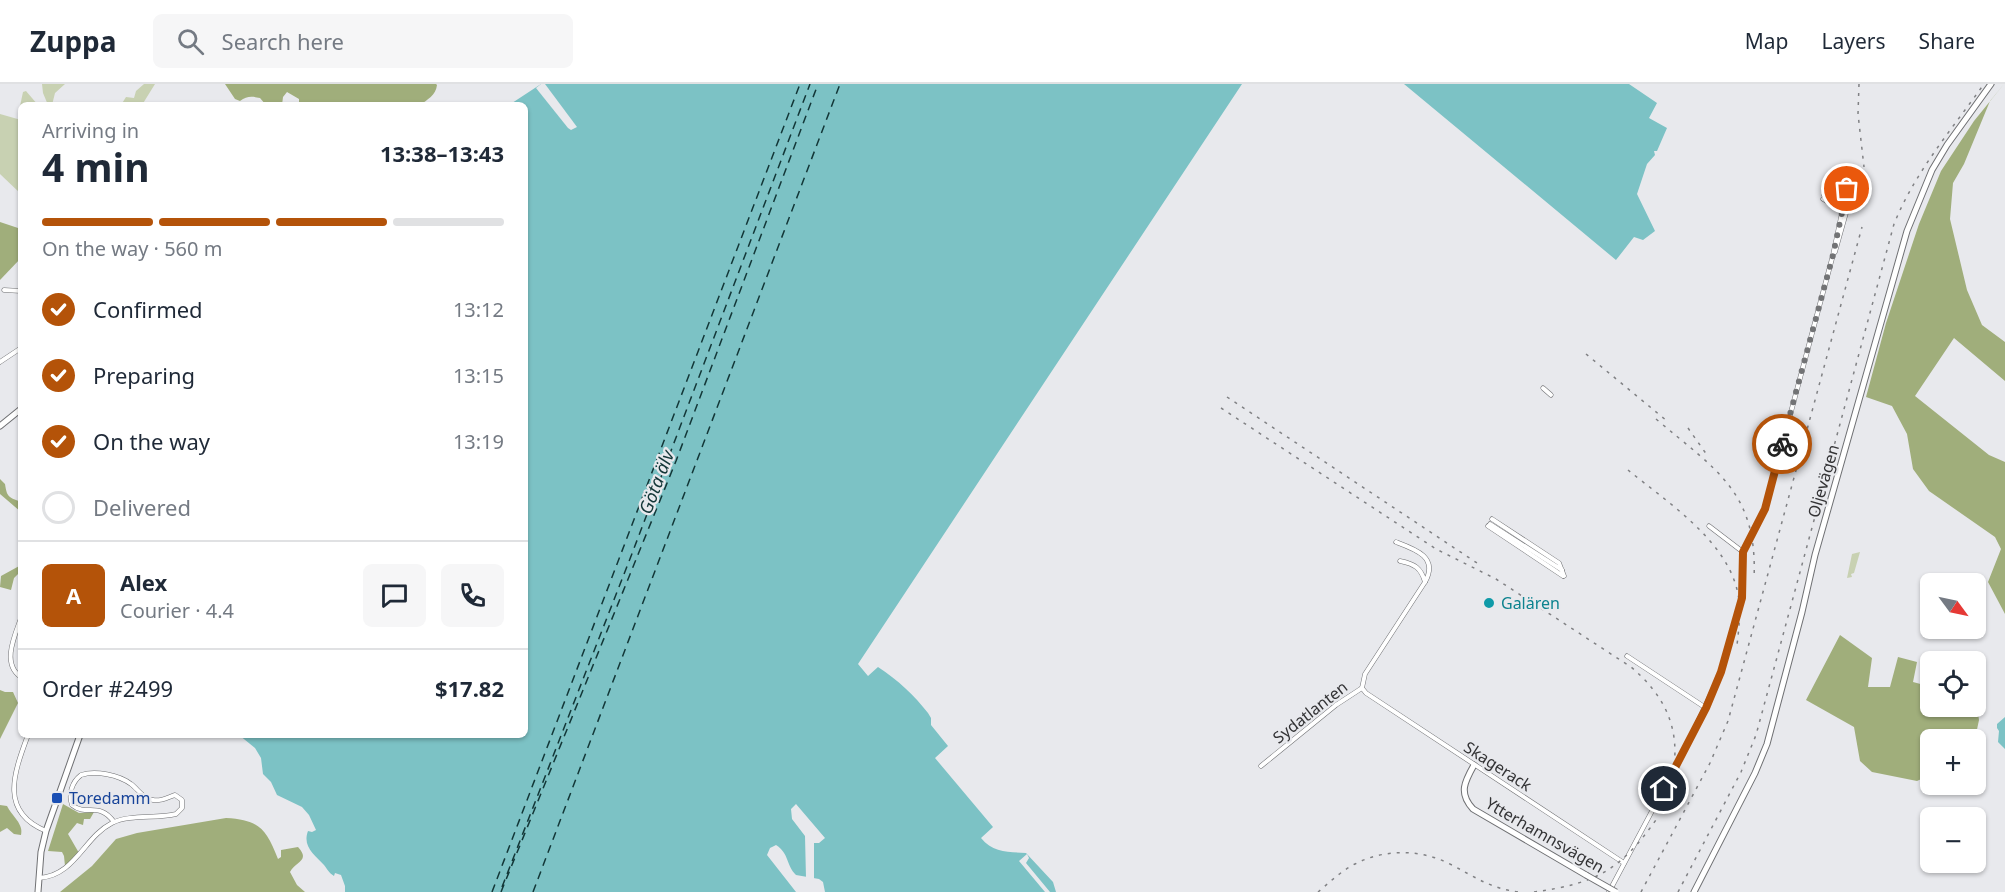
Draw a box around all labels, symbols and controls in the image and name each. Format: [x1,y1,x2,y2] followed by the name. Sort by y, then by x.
[153,14,573,68] search box
[30,22,117,60] text: Zuppa
[174,25,207,58] icon: search
[222,26,344,56] text: Search here
[1745,27,1789,55] text: Map
[1822,27,1886,55] text: Layers
[1919,27,1975,55] text: Share
[42,117,139,144] text: Arriving in
[380,138,504,168] text: 13:38–13:43
[42,140,149,193] text: 4 min
[1821,163,1872,214] pin
[1830,172,1863,205] icon: bag
[42,235,222,262] text: On the way · 560 m
[42,293,75,326] icon: check
[93,294,203,324] text: Confirmed
[453,296,504,323] text: 13:12
[42,359,75,392] icon: check
[93,360,195,390] text: Preparing
[453,362,504,389] text: 13:15
[1752,414,1812,474] courier
[42,425,75,458] icon: check
[93,426,210,456] text: On the way
[453,428,504,455] text: 13:19
[1766,428,1799,461] icon: bike
[1802,442,1844,520] street label: Oljevägen
[633,445,680,517] water label: Göta älv
[93,492,191,522] text: Delivered
[363,564,426,627] button: chat
[441,564,504,627] button: phone
[120,567,167,597] text: Alex
[1920,573,1986,639] north arrow
[1920,573,1986,873] map controls
[66,580,81,610] text: A
[1501,592,1560,614] place label: Galären
[1482,596,1496,610] marker: Galären
[120,597,234,624] text: Courier · 4.4
[1920,651,1986,717] button: locate
[42,673,173,703] text: Order #2499
[435,673,504,703] text: $17.82
[1268,676,1352,748] street label: Sydatlanten
[1920,729,1986,795] button: +
[1460,736,1537,796] street label: Skagerack
[1638,763,1689,814] pin
[1647,772,1680,805] icon: home
[69,787,151,809] place label: Toredamm
[50,791,64,805] marker: Toredamm
[1482,792,1608,878] street label: Ytterhamnsvägen
[1920,807,1986,873] button: −

